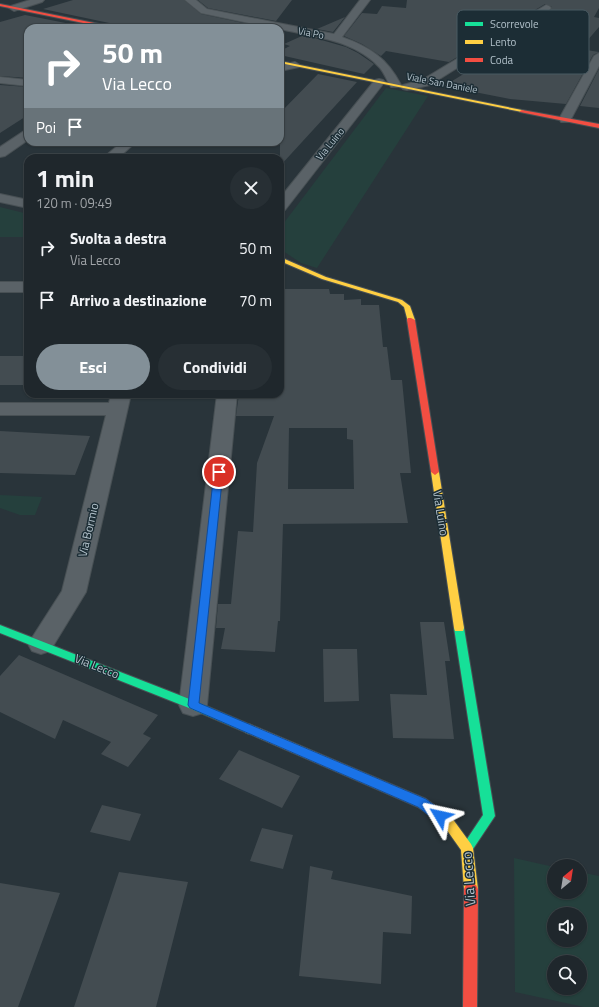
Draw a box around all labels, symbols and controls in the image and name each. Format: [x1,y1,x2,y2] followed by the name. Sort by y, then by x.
[457,10,589,74] legend
[490,16,539,32] text: Scorrevole
[297,23,325,43] street label: Via Po
[102,31,163,74] text: 50 m
[490,34,517,50] text: Lento
[36,40,88,92] icon: right
[490,52,514,68] text: Coda
[405,69,479,97] street label: Viale San Daniele
[102,70,172,97] text: Via Lecco
[36,116,56,139] text: Poi
[64,116,86,138] icon: arrive
[312,124,348,164] street label: Via Luino
[36,160,94,196] text: 1 min
[230,167,272,209] button: close
[36,193,112,213] text: 120 m · 09:49
[70,227,167,250] text: Svolta a destra
[36,237,58,259] icon: right
[239,237,272,260] text: 50 m
[70,250,121,270] text: Via Lecco
[36,289,58,311] icon: arrive
[70,289,207,312] text: Arrivo a destinazione
[239,289,272,312] text: 70 m
[36,344,150,390] button: Esci
[158,344,272,390] button: Condividi
[202,455,236,489] pin
[208,461,230,483] icon: arrive
[428,489,454,537] street label: Via Luino
[73,501,103,559] street label: Via Bormio
[72,648,122,684] street label: Via Lecco
[419,795,461,837] position arrow
[456,851,480,907] street label: Via Lecco
[547,859,587,899] north arrow
[547,859,587,995] map controls
[547,907,587,947] button: sound
[547,955,587,995] button: search

